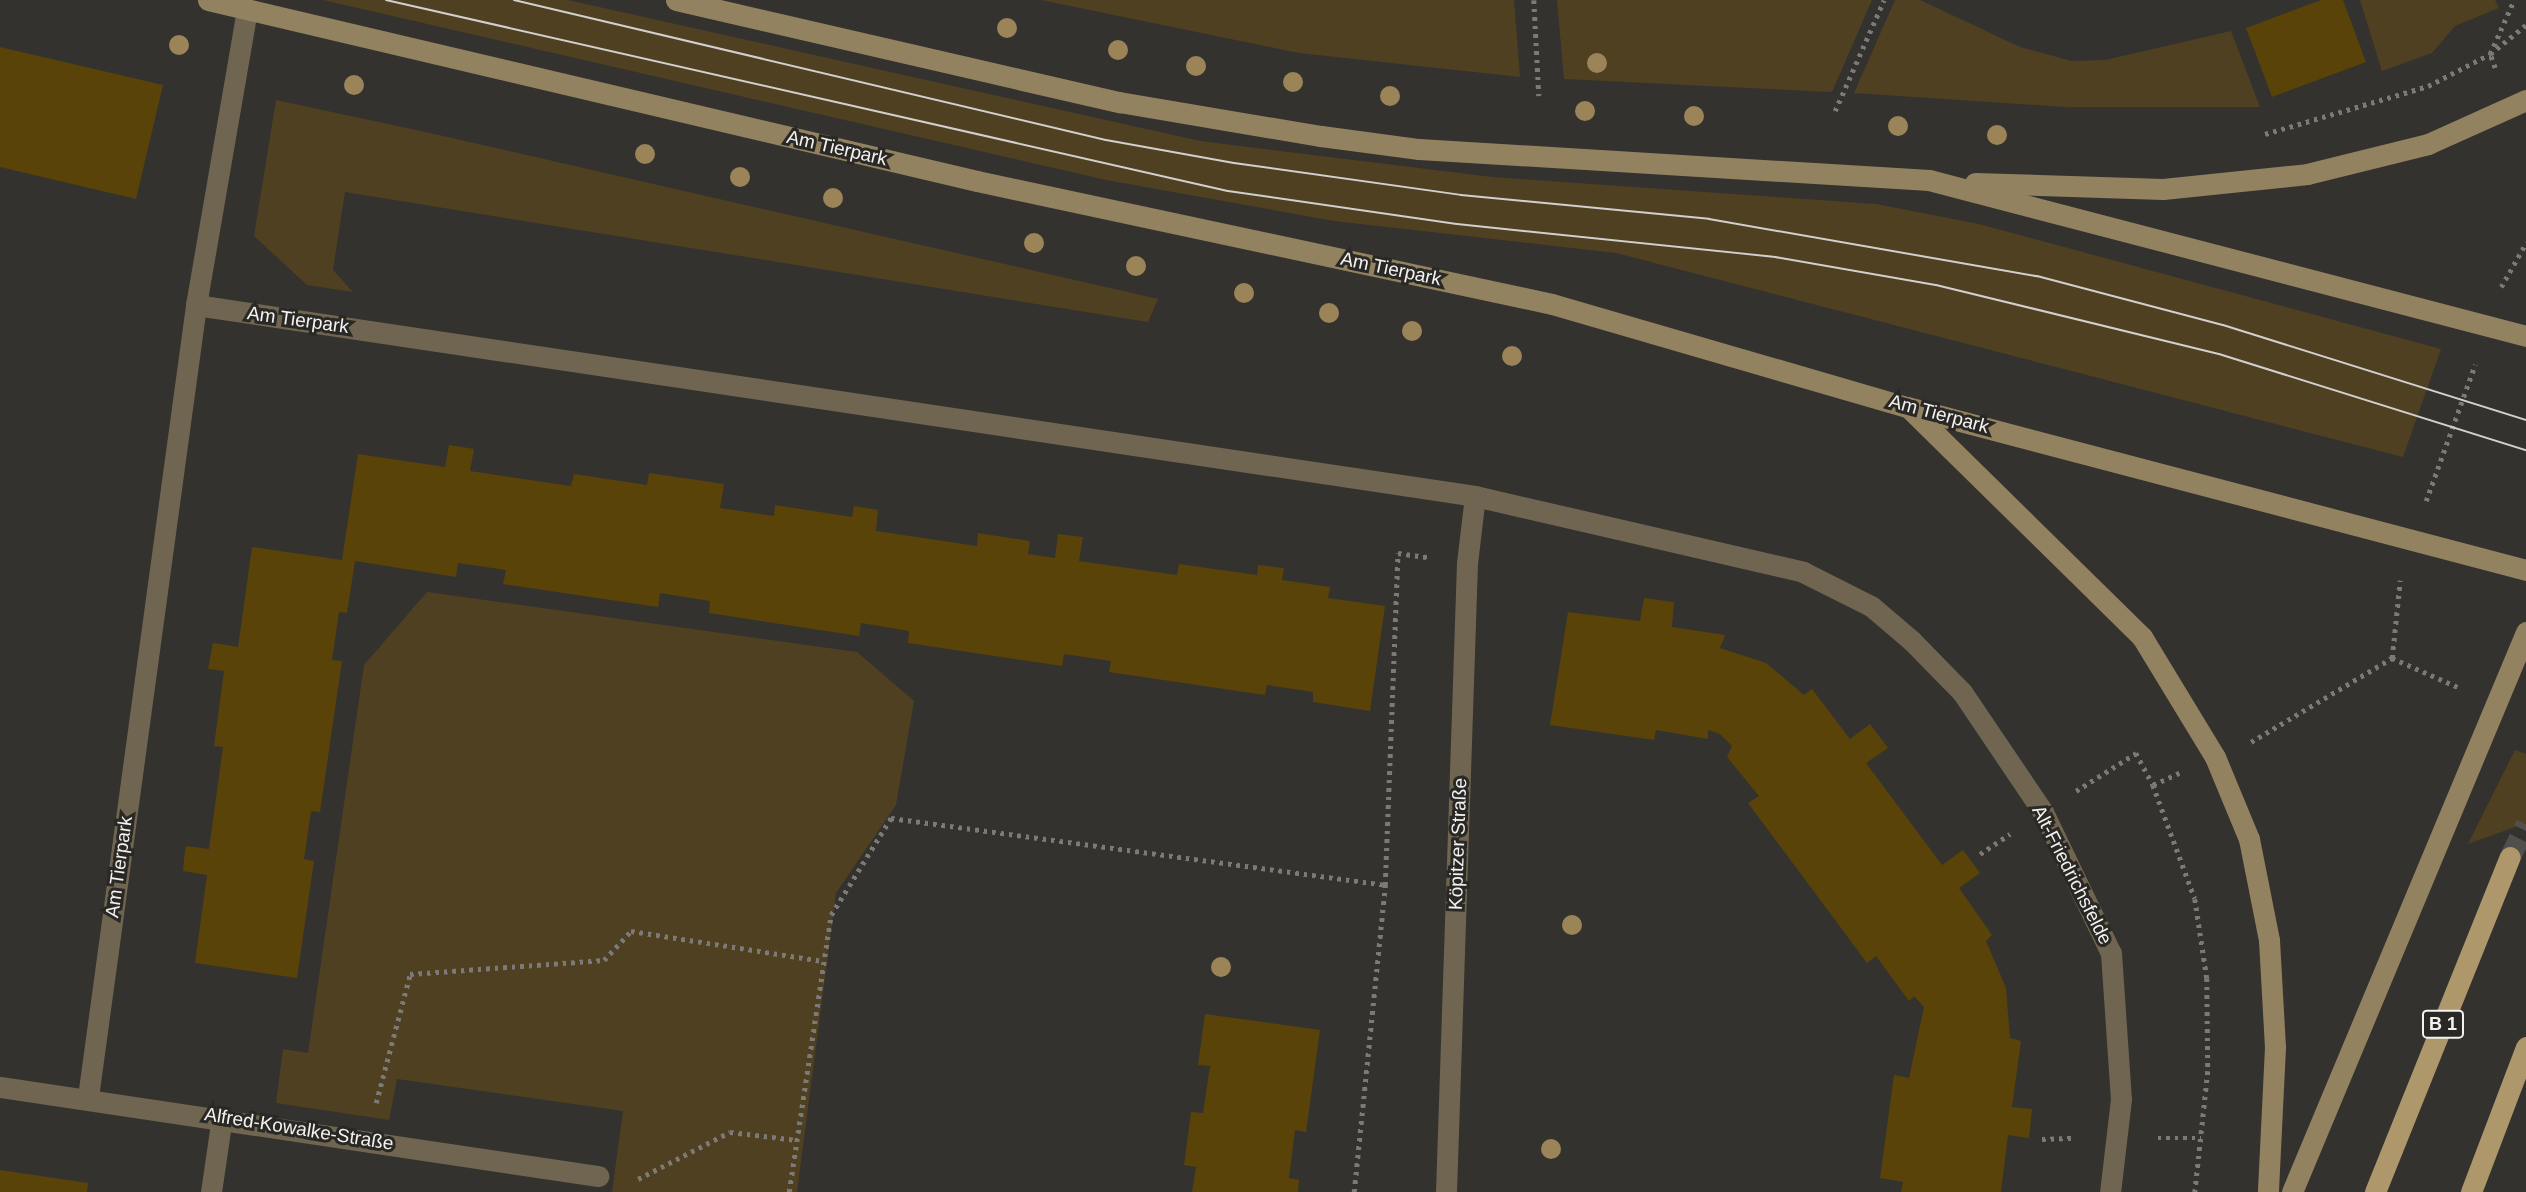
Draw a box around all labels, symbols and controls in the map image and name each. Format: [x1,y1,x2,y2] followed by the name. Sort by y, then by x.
[784,125,890,171] street label: Am Tierpark
[1338,247,1444,291] street label: Am Tierpark
[246,302,350,338] street label: Am Tierpark
[1886,390,1992,438] street label: Am Tierpark
[1444,778,1472,910] street label: Köpitzer Straße
[2027,802,2117,948] street label: Alt-Friedrichsfelde
[101,815,137,919] street label: Am Tierpark
[2420,1009,2466,1038] road number: B 1
[203,1103,395,1155] street label: Alfred-Kowalke-Straße

